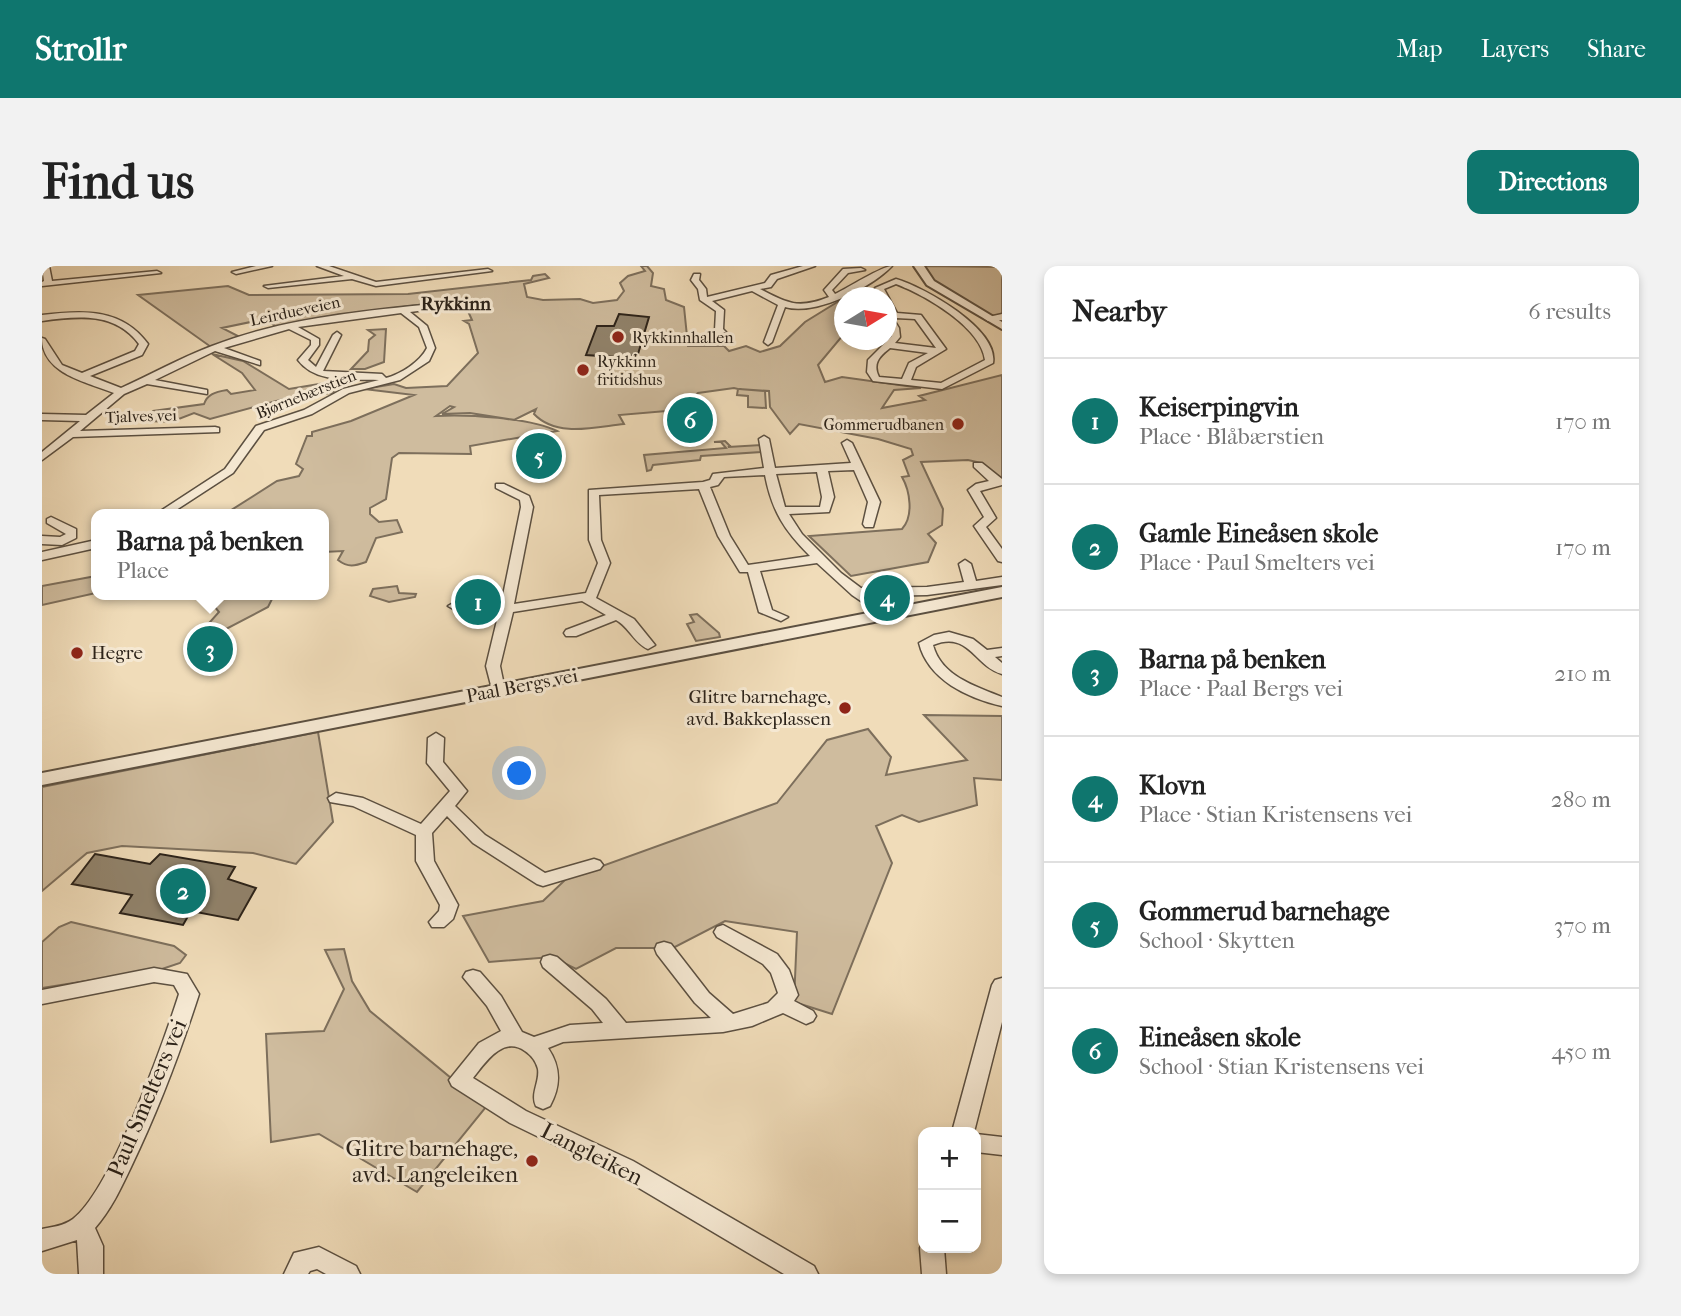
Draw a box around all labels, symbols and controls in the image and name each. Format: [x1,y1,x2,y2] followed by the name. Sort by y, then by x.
[35,30,126,69] text: Strollr
[1397,35,1443,63] text: Map
[1481,35,1549,63] text: Layers
[1587,35,1646,63] text: Share
[1467,150,1639,214] button: Directions
[42,153,194,211] text: Find us
[834,287,897,350] north arrow
[248,292,343,330] street label: Leirdueveien
[421,293,492,315] district label: Rykkinn
[1072,294,1167,329] text: Nearby
[1528,298,1611,325] text: 6 results
[632,328,734,347] place label: Rykkinnhallen
[610,329,626,345] marker: Rykkinnhallen
[597,352,662,389] place label: Rykkinn fritidshus
[575,362,591,378] marker: Rykkinn fritidshus
[253,365,360,423] street label: Bjørnebærstien
[1139,392,1299,423] text: Keiserpingvin
[667,394,713,446] pin: 6
[105,405,177,427] street label: Tjalves vei
[1091,408,1099,435] text: 1
[1555,408,1611,435] text: 170 m
[823,415,945,434] place label: Gommerudbanen
[950,416,966,432] marker: Gommerudbanen
[1139,423,1324,450] text: Place · Blåbærstien
[516,430,562,482] pin: 5
[91,509,329,600] popup
[1139,518,1378,549] text: Gamle Eineåsen skole
[117,526,303,557] text: Barna på benken
[1089,534,1101,561] text: 2
[1555,534,1611,561] text: 170 m
[1139,549,1375,576] text: Place · Paul Smelters vei
[117,557,169,584] text: Place
[864,572,910,624] pin: 4
[455,576,501,628] pin: 1
[187,623,233,675] pin: 3
[91,642,143,664] place label: Hegre
[1139,644,1326,675] text: Barna på benken
[69,645,85,661] marker: Hegre
[1090,660,1100,687] text: 3
[1554,660,1611,687] text: 210 m
[464,664,580,708] street label: Paal Bergs vei
[1139,675,1343,702] text: Place · Paal Bergs vei
[686,686,831,730] place label: Glitre barnehage, avd. Bakkeplassen
[837,700,853,716] marker: Glitre barnehage, avd. Bakkeplassen
[502,756,536,790] your location
[1139,770,1206,801] text: Klovn
[1088,786,1102,813] text: 4
[1551,786,1611,813] text: 280 m
[1139,801,1412,828] text: Place · Stian Kristensens vei
[160,865,206,917] pin: 2
[1139,896,1390,927] text: Gommerud barnehage
[1090,912,1100,939] text: 5
[1554,912,1611,939] text: 370 m
[1139,927,1295,954] text: School · Skytten
[102,1015,193,1181] street label: Paul Smelters vei
[1139,1022,1301,1053] text: Eineåsen skole
[1089,1038,1101,1065] text: 6
[1551,1038,1611,1065] text: 450 m
[1139,1053,1424,1080] text: School · Stian Kristensens vei
[537,1117,648,1191] street label: Langleiken
[918,1127,981,1253] map controls
[918,1127,981,1190] button: +
[346,1135,519,1188] place label: Glitre barnehage, avd. Langeleiken
[524,1153,540,1169] marker: Glitre barnehage, avd. Langeleiken
[918,1190,981,1253] button: −

